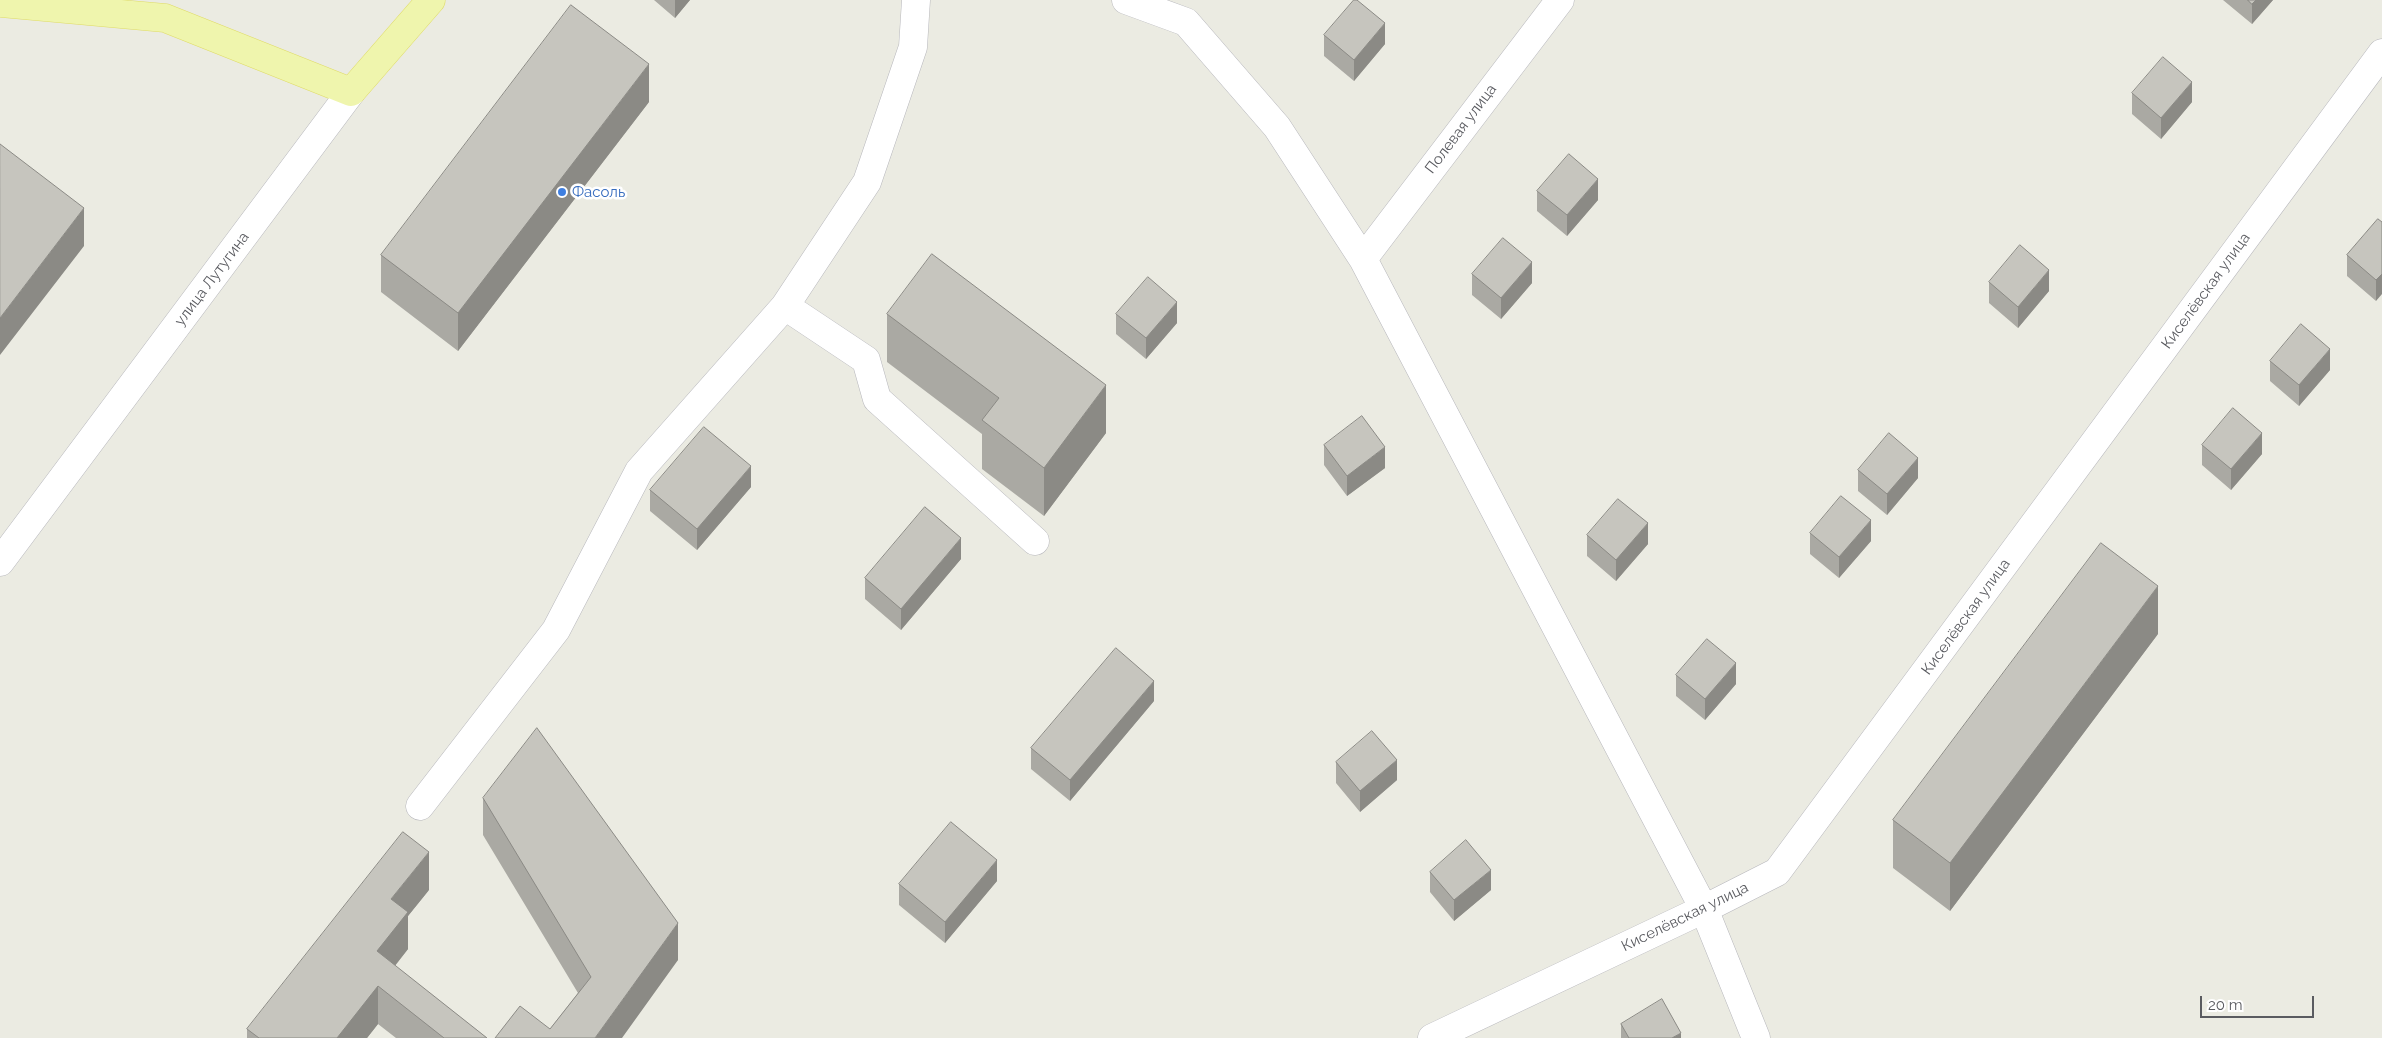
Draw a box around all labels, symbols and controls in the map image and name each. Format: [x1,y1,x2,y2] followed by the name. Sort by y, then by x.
[1422,81,1500,177] street label: Полевая улица
[572,183,625,201] place label: Фасоль
[556,186,568,198] marker: Фасоль
[171,229,253,329] street label: улица Лутугина
[2158,229,2254,353] street label: Киселёвская улица
[1918,555,2014,679] street label: Киселёвская улица
[1619,878,1751,956] street label: Киселёвская улица
[2202,986,2316,1018] scale bar
[2208,996,2243,1014] text: 20 m

